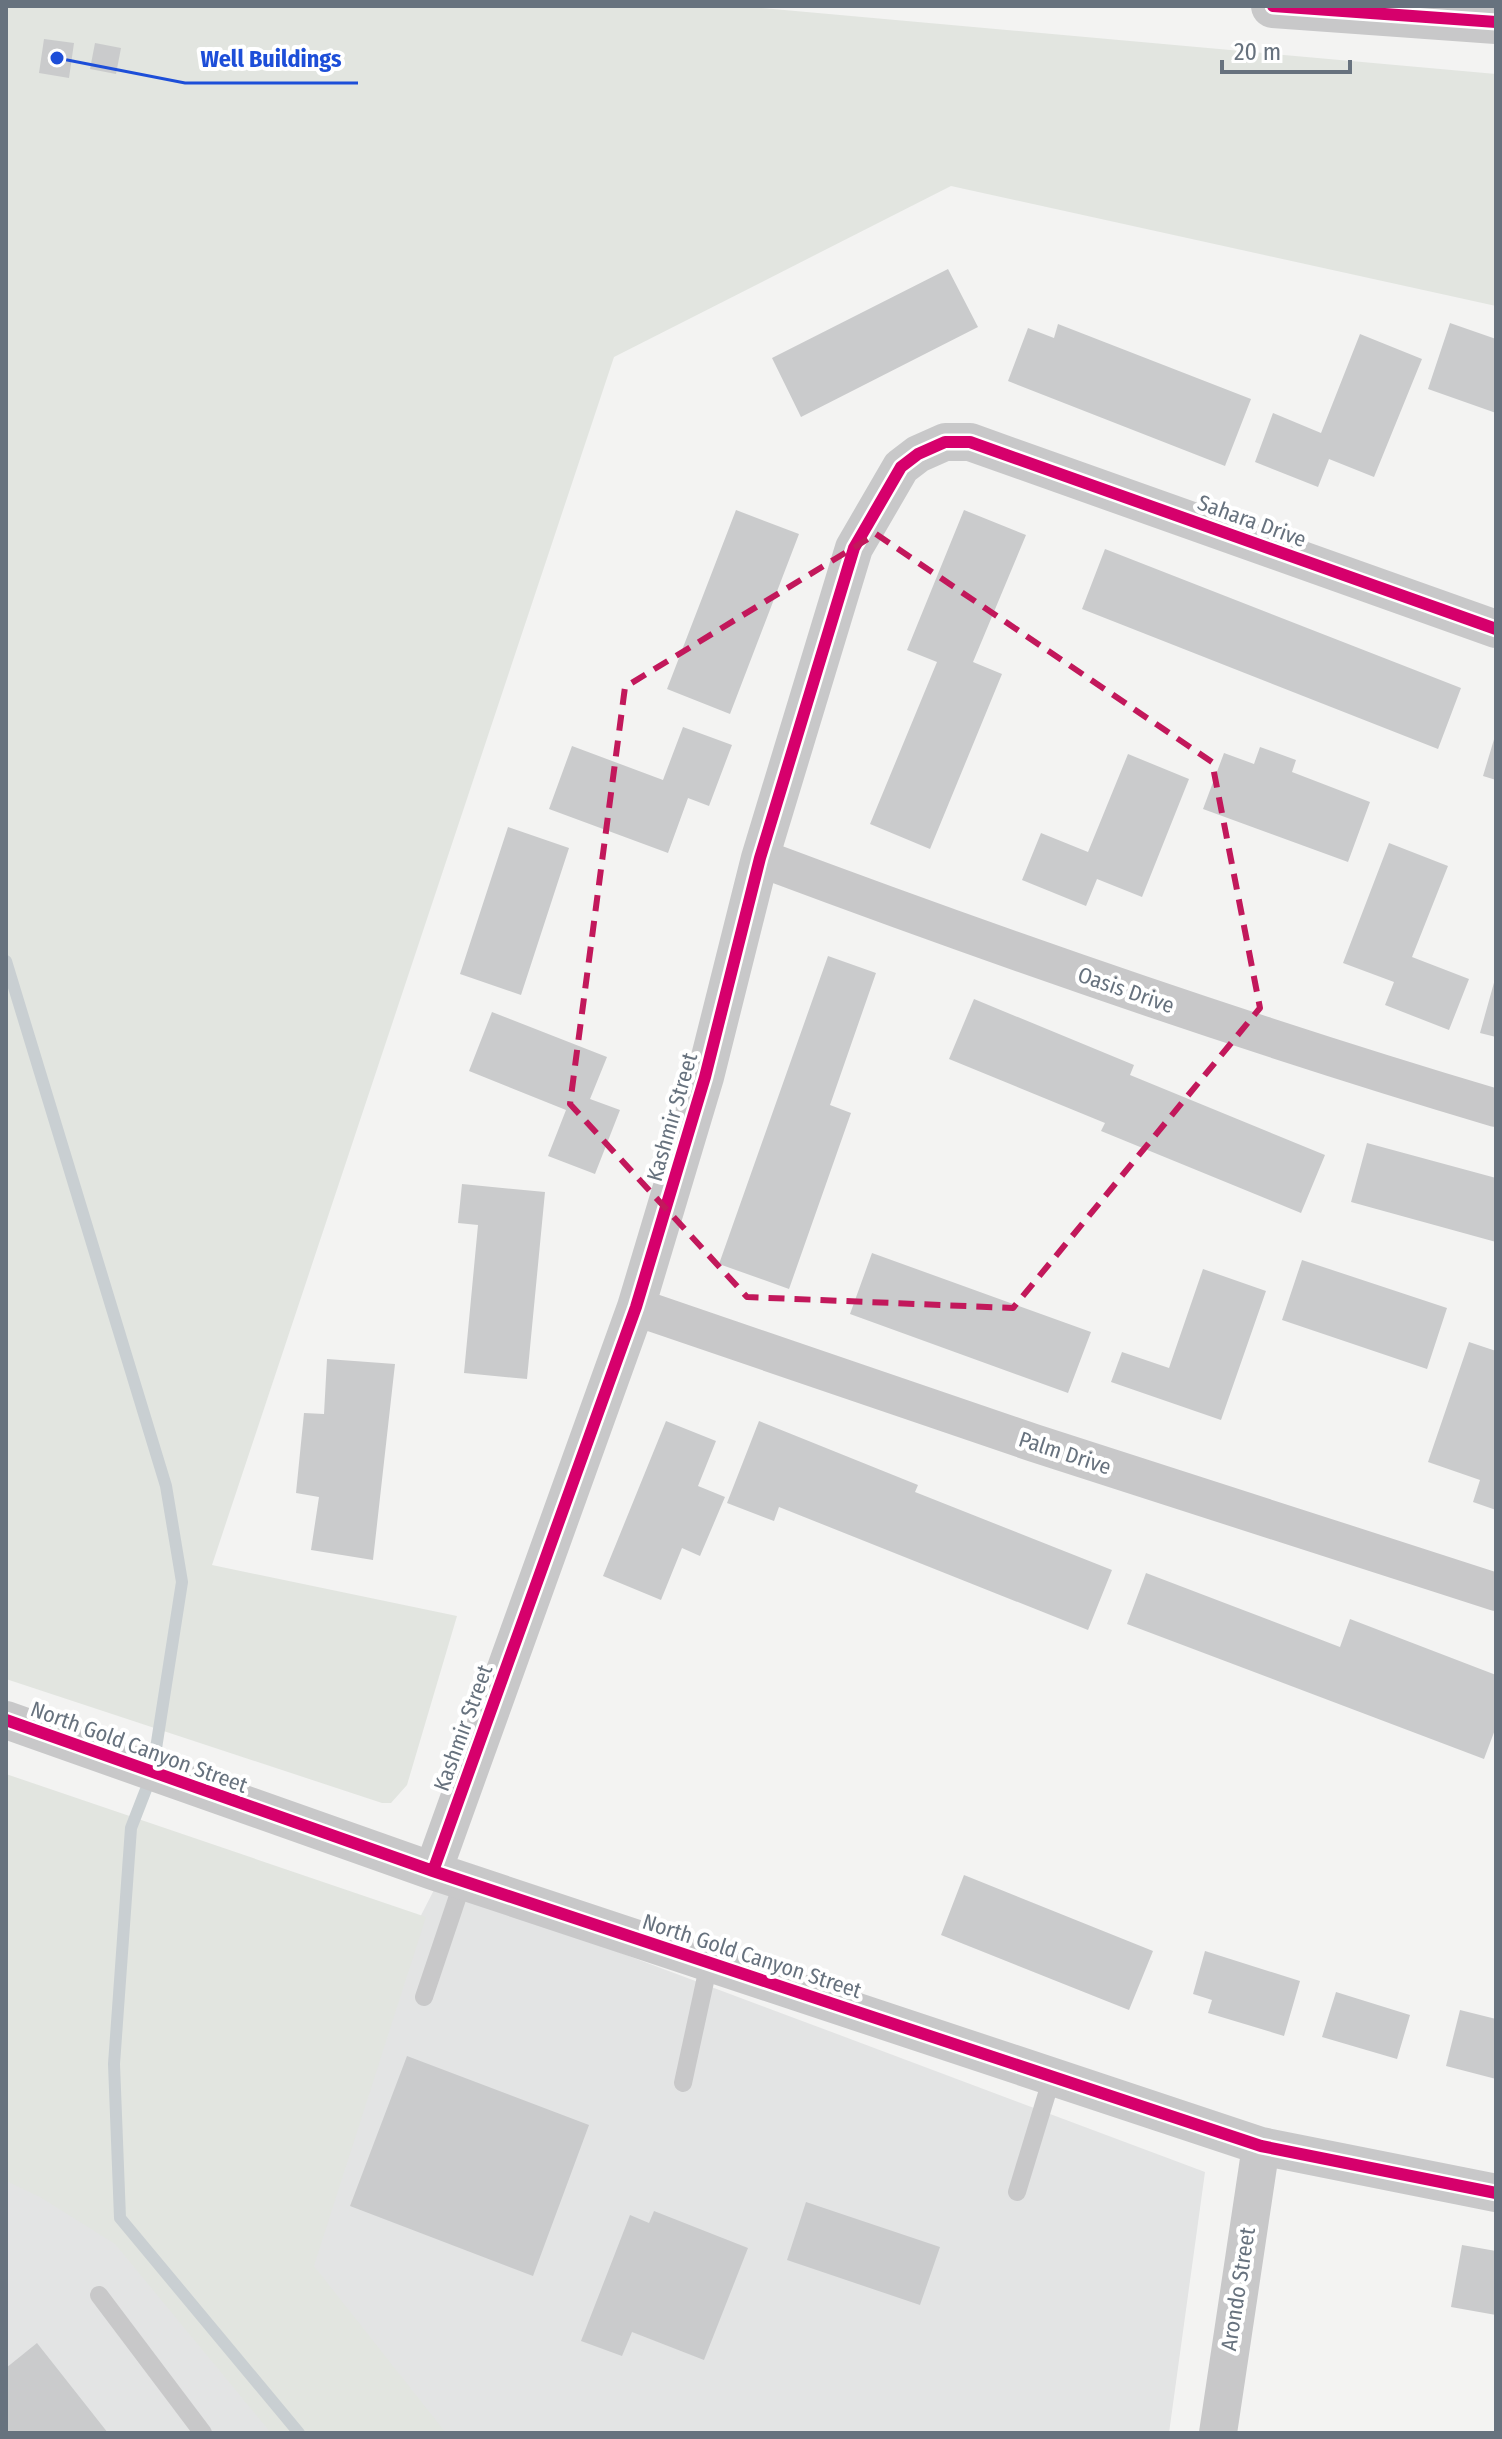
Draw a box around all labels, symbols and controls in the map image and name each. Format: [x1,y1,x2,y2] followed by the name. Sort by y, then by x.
[1222,24,1350,74] scale bar
[185,35,358,83] callout: Well Buildings
[1234,38,1281,66] text: 20 m
[200,45,342,73] text: Well Buildings
[1194,489,1310,553] street label: Sahara Drive
[1074,961,1178,1019] street label: Oasis Drive
[641,1049,703,1184] street label: Kashmir Street
[1015,1425,1115,1481] street label: Palm Drive
[428,1660,499,1795] street label: Kashmir Street
[27,1695,252,1799] street label: North Gold Canyon Street
[639,1908,866,2004] street label: North Gold Canyon Street
[1215,2225,1261,2353] street label: Arondo Street

